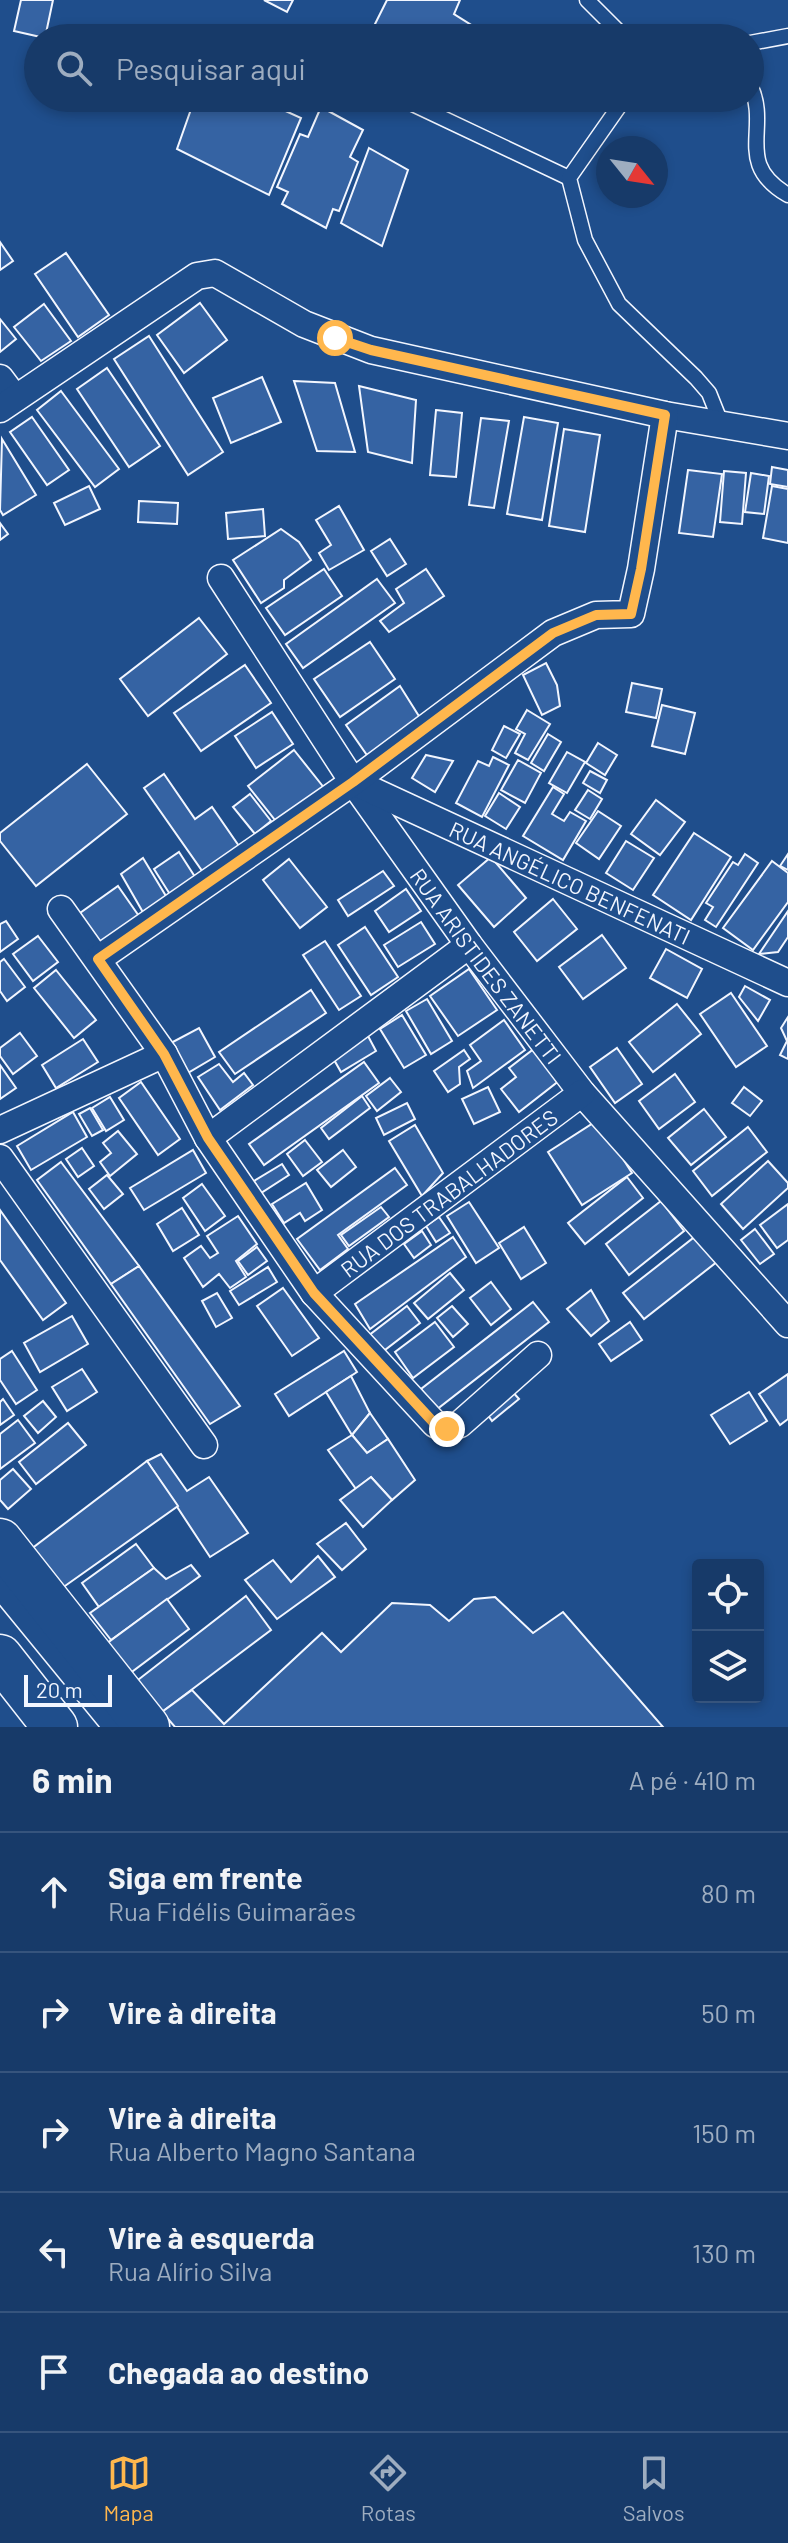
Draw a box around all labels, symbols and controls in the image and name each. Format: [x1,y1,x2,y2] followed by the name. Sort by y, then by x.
[24,24,764,112] search box
[52,46,96,90] icon: search
[116,50,306,86] text: Pesquisar aqui
[596,136,668,208] north arrow
[317,320,353,356] route start
[446,815,695,949] street label: RUA ANGÉLICO BENFENATI
[405,863,568,1068] street label: RUA ARISTIDES ZANETTI
[335,1103,562,1282] street label: RUA DOS TRABALHADORES
[429,1411,465,1447] route end
[692,1559,764,1703] map controls
[692,1559,764,1631] button: locate
[692,1631,764,1703] button: layers
[24,1671,112,1707] scale bar
[36,1676,83,1702] text: 20 m
[32,1759,113,1800] text: 6 min
[629,1764,756,1795] text: A pé · 410 m
[108,1859,303,1895] text: Siga em frente
[32,1870,76,1914] icon: ahead
[701,1877,756,1908] text: 80 m
[108,1895,356,1926] text: Rua Fidélis Guimarães
[32,1990,76,2034] icon: right
[108,1994,277,2030] text: Vire à direita
[701,1997,756,2028] text: 50 m
[108,2099,277,2135] text: Vire à direita
[32,2110,76,2154] icon: right
[692,2117,756,2148] text: 150 m
[108,2135,416,2166] text: Rua Alberto Magno Santana
[108,2219,315,2255] text: Vire à esquerda
[32,2230,76,2274] icon: left
[692,2237,756,2268] text: 130 m
[108,2255,272,2286] text: Rua Alírio Silva
[32,2350,76,2394] icon: arrive
[108,2354,369,2390] text: Chegada ao destino
[103,2451,154,2525] tab: Mapa
[361,2451,416,2525] tab: Rotas
[623,2451,685,2525] tab: Salvos

